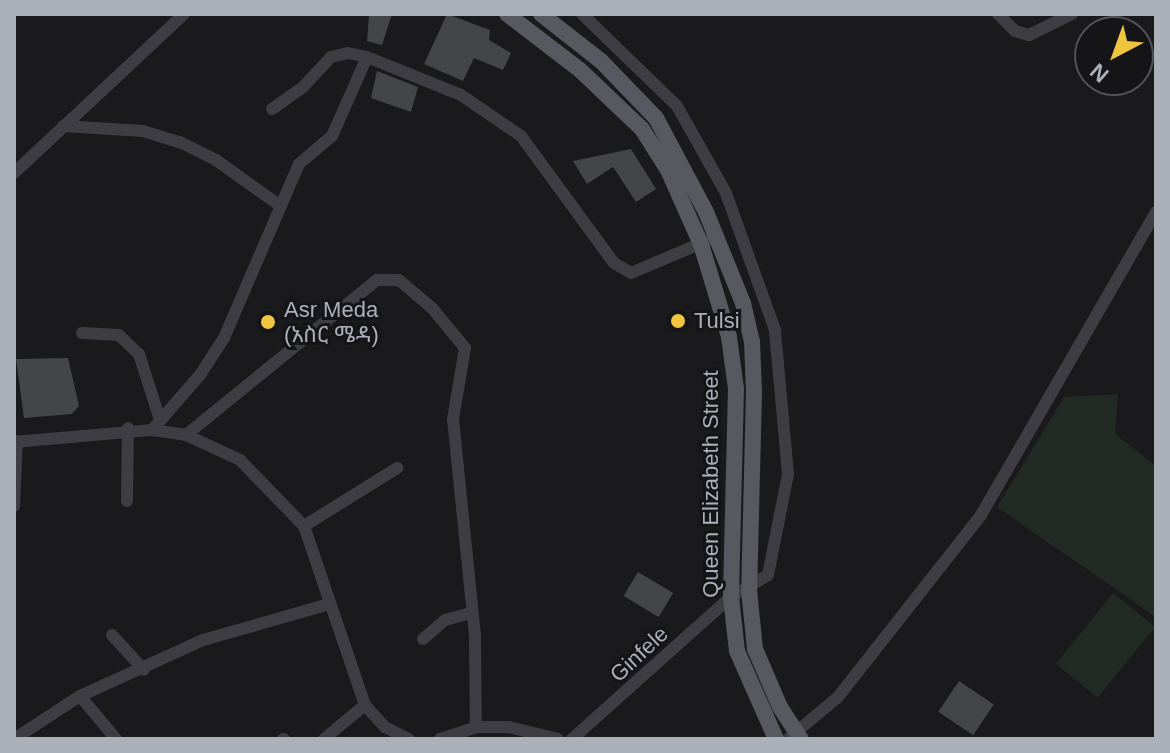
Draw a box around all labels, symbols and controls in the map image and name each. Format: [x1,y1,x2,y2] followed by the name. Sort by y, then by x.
[1074,16,1154,96] north arrow
[1085,58,1113,88] text: N
[284,296,379,348] place label: Asr Meda (አስር ሜዳ)
[694,308,740,334] place label: Tulsi
[669,312,687,330] marker: Tulsi
[259,313,277,331] marker: Asr Meda (አስር ሜዳ)
[698,370,724,598] street label: Queen Elizabeth Street
[605,621,673,687] street label: Ginfele

